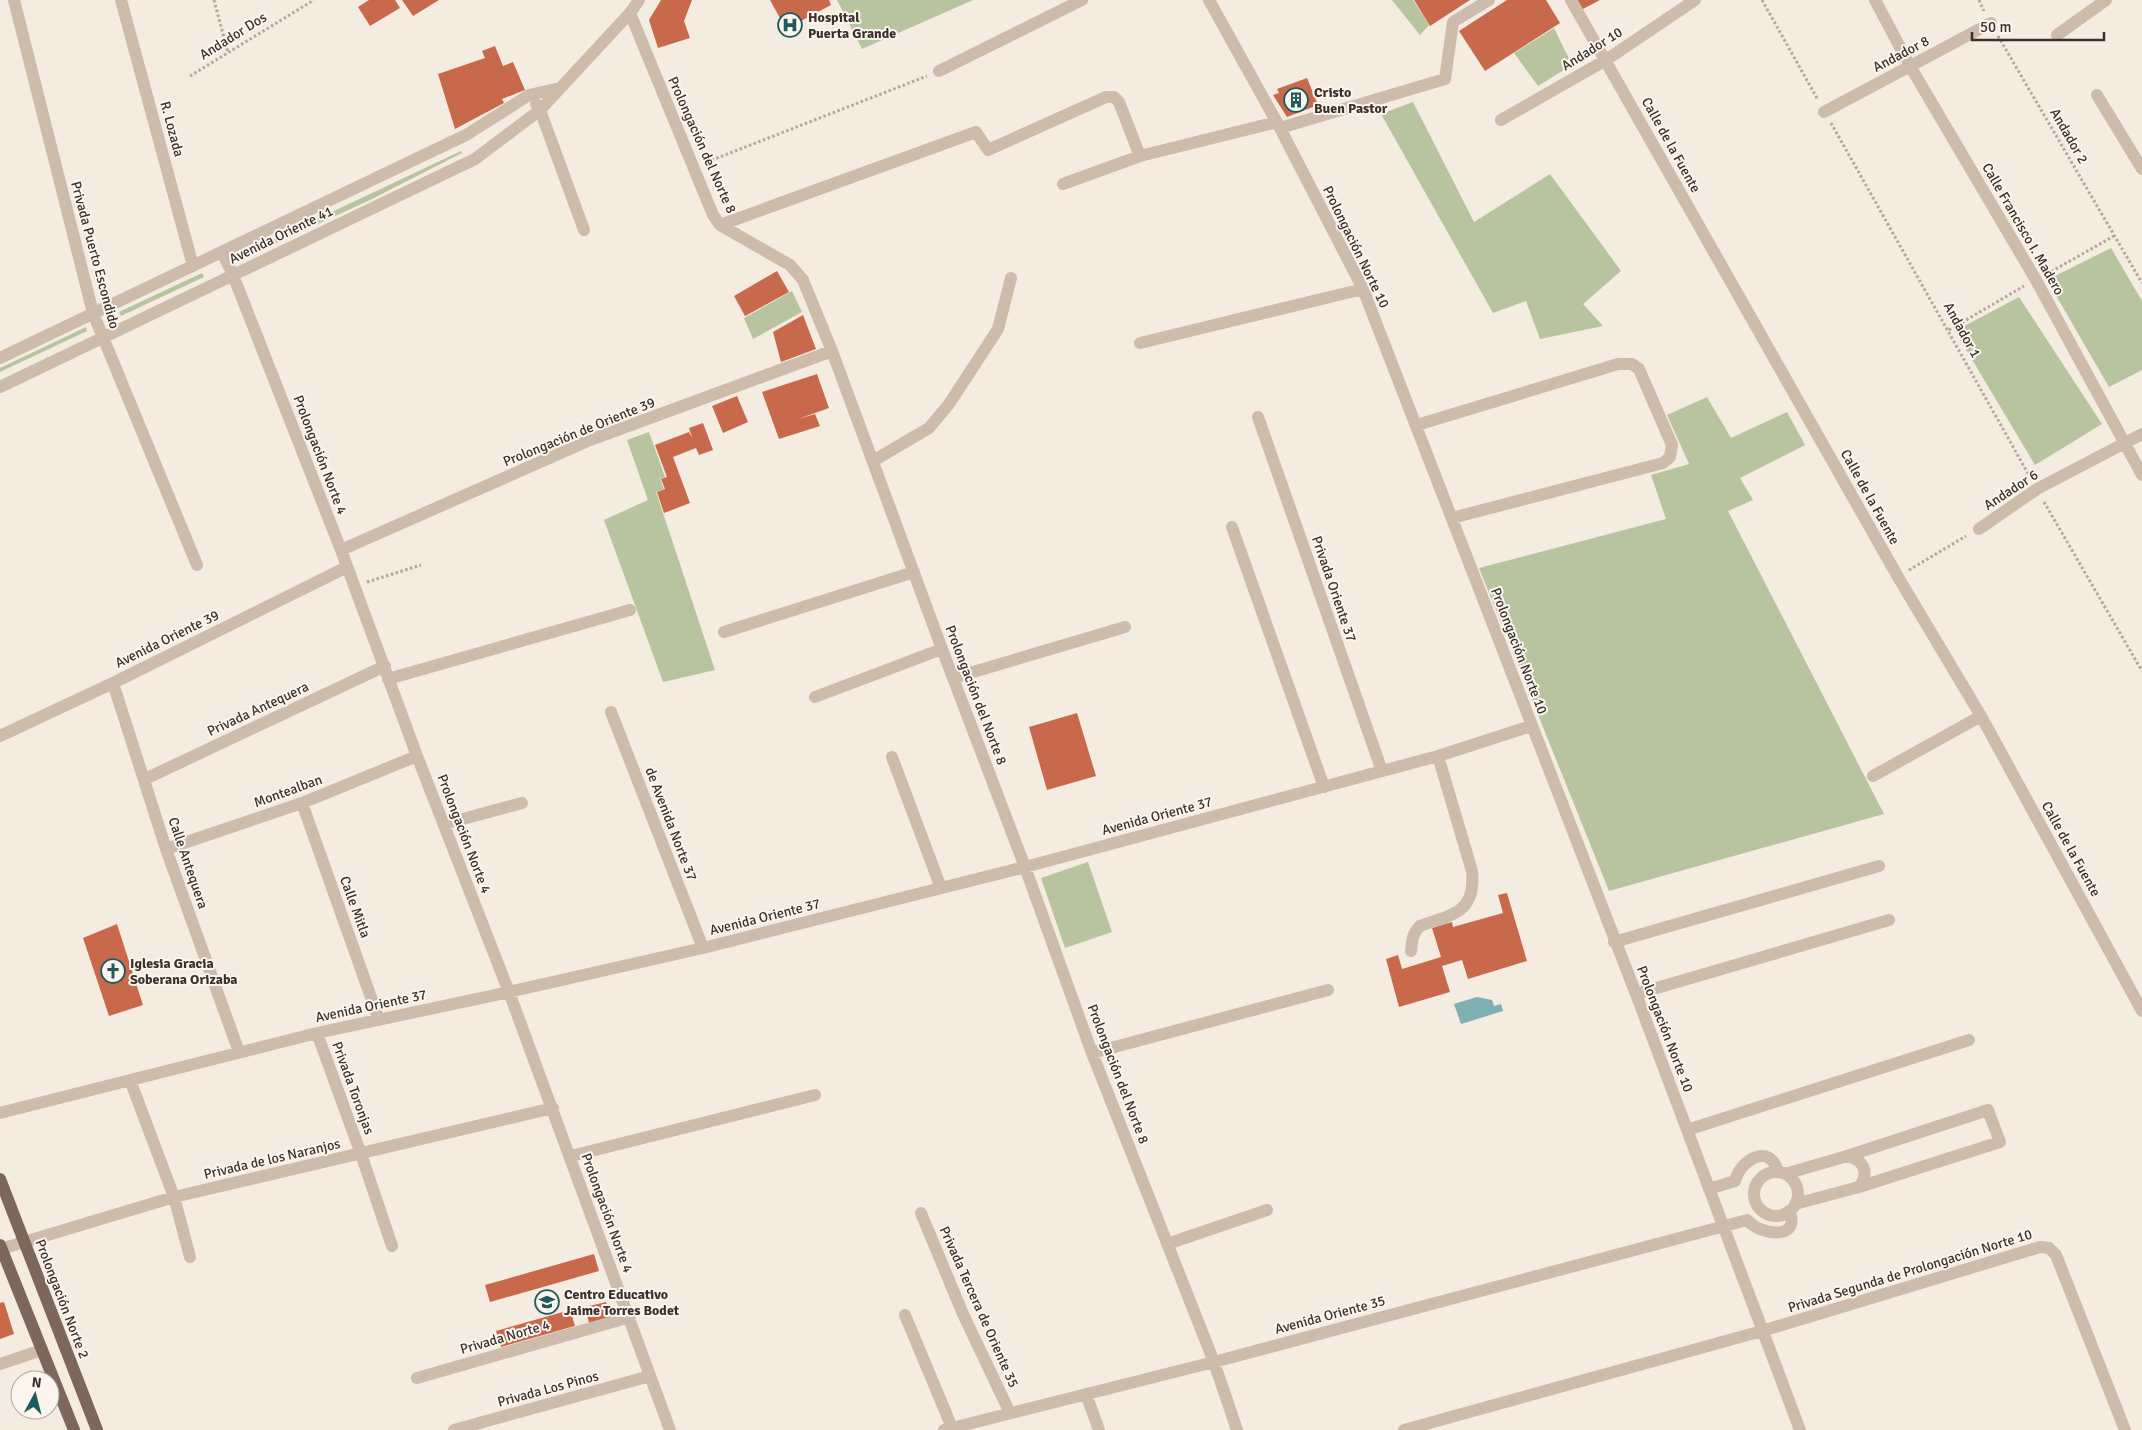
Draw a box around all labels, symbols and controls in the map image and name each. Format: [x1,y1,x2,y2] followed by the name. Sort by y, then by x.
[196,9,270,63] street label: Andador Dos
[808,9,896,42] place label: Hospital Puerta Grande
[1972,10,2104,42] scale bar
[777,12,803,38] hospital icon: Hospital Puerta Grande
[1980,18,2011,36] text: 50 m
[1558,24,1626,74] street label: Andador 10
[1870,32,1932,76] street label: Andador 8
[664,74,740,216] street label: Prolongación del Norte 8
[1314,84,1388,117] place label: Cristo Buen Pastor
[1283,87,1309,113] building icon: Cristo Buen Pastor
[1638,94,1704,196] street label: Calle de la Fuente
[156,99,188,159] street label: R. Lozada
[2046,105,2092,167] street label: Andador 2
[1978,160,2068,298] street label: Calle Francisco I. Madero
[67,179,123,331] street label: Privada Puerto Escondido
[1319,183,1393,311] street label: Prolongación Norte 10
[226,202,336,268] street label: Avenida Oriente 41
[1940,299,1984,361] street label: Andador 1
[289,393,351,517] street label: Prolongación Norte 4
[501,394,657,470] street label: Prolongación de Oriente 39
[1837,446,1903,548] street label: Calle de la Fuente
[1981,466,2041,514] street label: Andador 6
[1308,534,1360,644] street label: Privada Oriente 37
[1487,585,1551,717] street label: Prolongación Norte 10
[112,606,222,672] street label: Avenida Oriente 39
[942,623,1010,767] street label: Prolongación del Norte 8
[205,678,311,740] street label: Privada Antequera
[642,765,700,883] street label: de Avenida Norte 37
[252,771,324,811] street label: Montealban
[433,772,495,896] street label: Prolongación Norte 4
[1100,793,1214,839] street label: Avenida Oriente 37
[2038,798,2104,900] street label: Calle de la Fuente
[164,815,212,911] street label: Calle Antequera
[336,874,374,940] street label: Calle Mitla
[708,895,822,939] street label: Avenida Oriente 37
[130,955,238,988] place label: Iglesia Gracia Soberana Orizaba
[100,958,126,984] church icon: Iglesia Gracia Soberana Orizaba
[1633,963,1697,1095] street label: Prolongación Norte 10
[314,986,428,1026] street label: Avenida Oriente 37
[1084,1002,1152,1146] street label: Prolongación del Norte 8
[328,1039,378,1137] street label: Privada Toronjas
[202,1135,342,1183] street label: Privada de los Naranjos
[577,1151,637,1276] street label: Prolongación Norte 4
[936,1224,1022,1390] street label: Privada Tercera de Oriente 35
[1786,1226,2034,1316] street label: Privada Segunda de Prolongación Norte 10
[31,1237,93,1361] street label: Prolongación Norte 2
[564,1286,680,1319] place label: Centro Educativo Jaime Torres Bodet
[534,1289,560,1315] school or university icon: Centro Educativo Jaime Torres Bodet
[1273,1292,1387,1338] street label: Avenida Oriente 35
[458,1316,552,1358] street label: Privada Norte 4
[496,1367,600,1411] street label: Privada Los Pinos
[10,1370,60,1420] north arrow
[31,1374,42,1392] text: N

